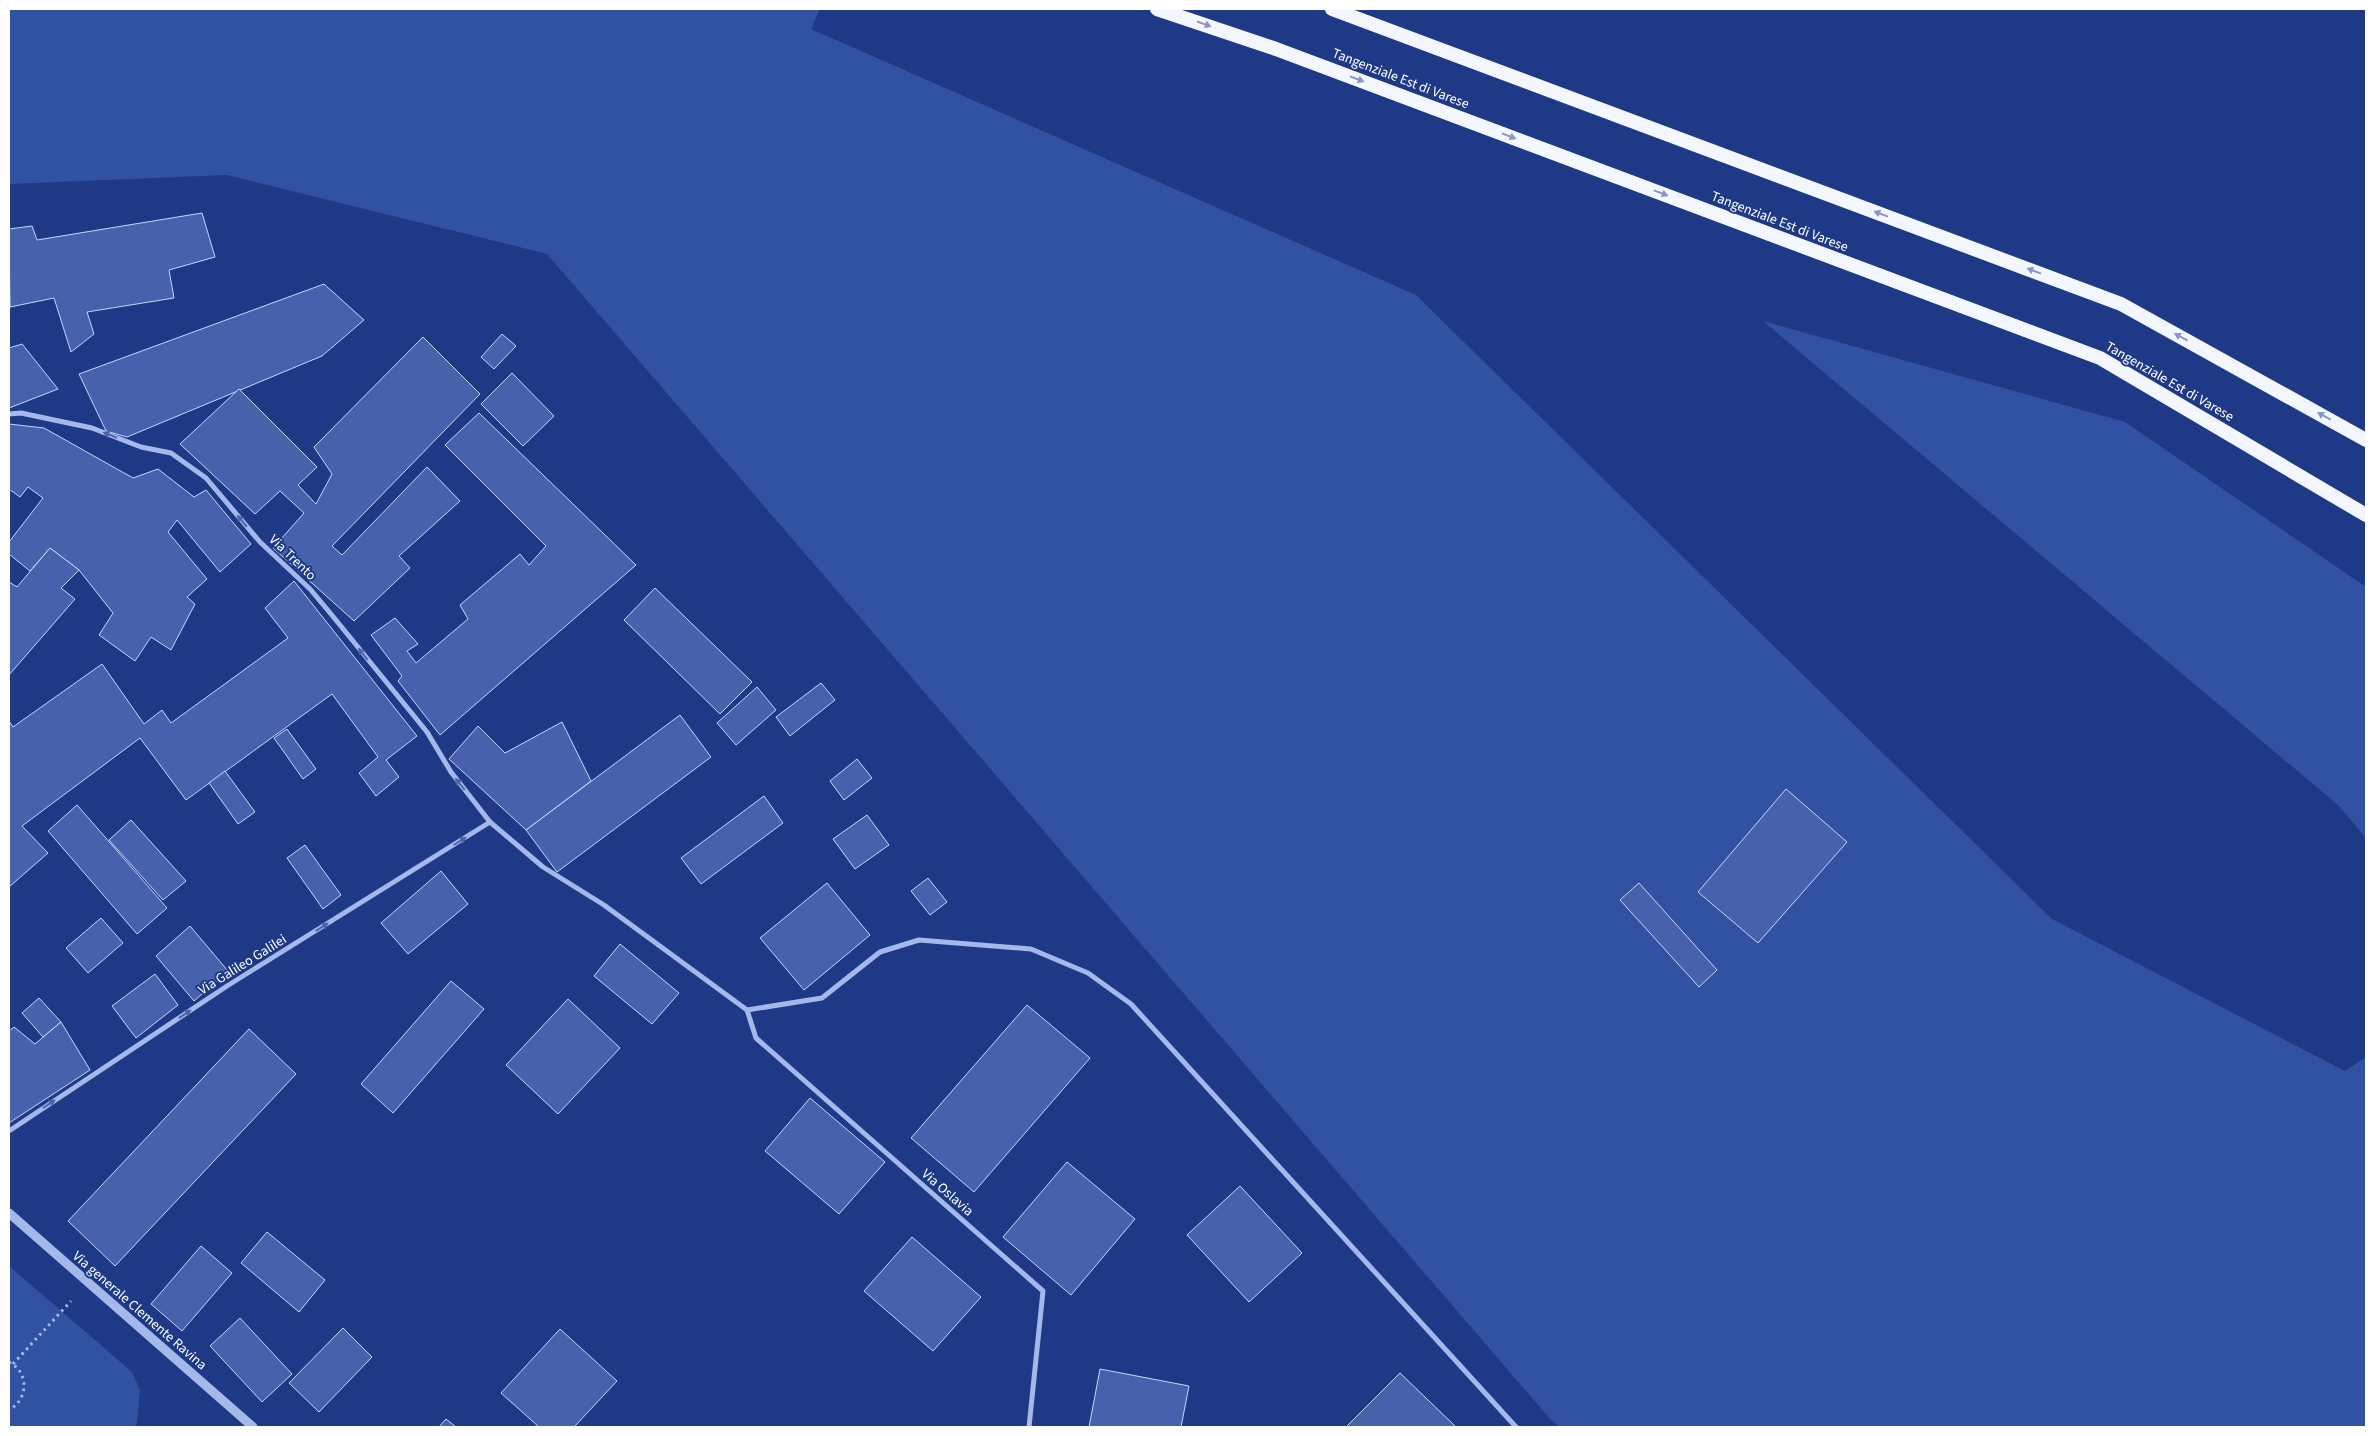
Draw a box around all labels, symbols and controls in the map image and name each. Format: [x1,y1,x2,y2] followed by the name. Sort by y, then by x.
[1196,21,1211,29] one-way arrow
[1329,44,1472,114] street label: Tangenziale Est di Varese
[1349,76,1364,83] one-way arrow
[1501,133,1516,140] one-way arrow
[1708,187,1851,257] street label: Tangenziale Est di Varese
[1654,189,1669,197] one-way arrow
[1874,210,1889,217] one-way arrow
[2026,267,2041,274] one-way arrow
[2175,333,2188,342] one-way arrow
[2102,337,2237,427] street label: Tangenziale Est di Varese
[2316,412,2331,420] one-way arrow
[103,431,118,439] one-way arrow
[237,514,248,527] one-way arrow
[264,530,320,585] street label: Via Trento
[358,647,369,660] one-way arrow
[454,778,465,791] one-way arrow
[453,836,466,846] one-way arrow
[315,923,329,932] one-way arrow
[194,930,291,1000] street label: Via Galileo Galilei
[178,1009,191,1019] one-way arrow
[43,1099,56,1109] one-way arrow
[917,1164,978,1221] street label: Via Oslavia
[68,1247,211,1375] street label: Via generale Clemente Ravina

